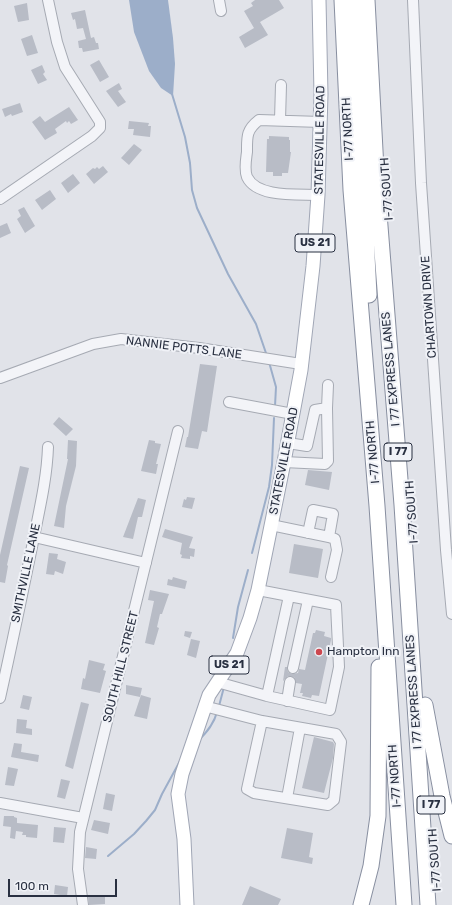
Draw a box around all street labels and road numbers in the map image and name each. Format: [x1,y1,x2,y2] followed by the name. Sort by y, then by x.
[312,85,328,195] street label: STATESVILLE ROAD
[339,97,357,161] street label: I-77 NORTH
[378,157,396,221] street label: I-77 SOUTH
[295,234,335,252] road number: US 21
[418,255,440,359] street label: CHARTOWN DRIVE
[379,311,403,427] street label: I 77 EXPRESS LANES
[125,334,243,362] street label: NANNIE POTTS LANE
[267,406,301,516] street label: STATESVILLE ROAD
[363,420,383,484] street label: I-77 NORTH
[384,443,412,461] road number: I 77
[403,480,421,544] street label: I-77 SOUTH
[8,522,44,624] street label: SMITHVILLE LANE
[100,610,142,724] street label: SOUTH HILL STREET
[403,634,425,750] street label: I 77 EXPRESS LANES
[209,656,249,674] road number: US 21
[386,744,404,808] street label: I-77 NORTH
[417,796,445,814] road number: I 77
[426,828,444,892] street label: I-77 SOUTH

